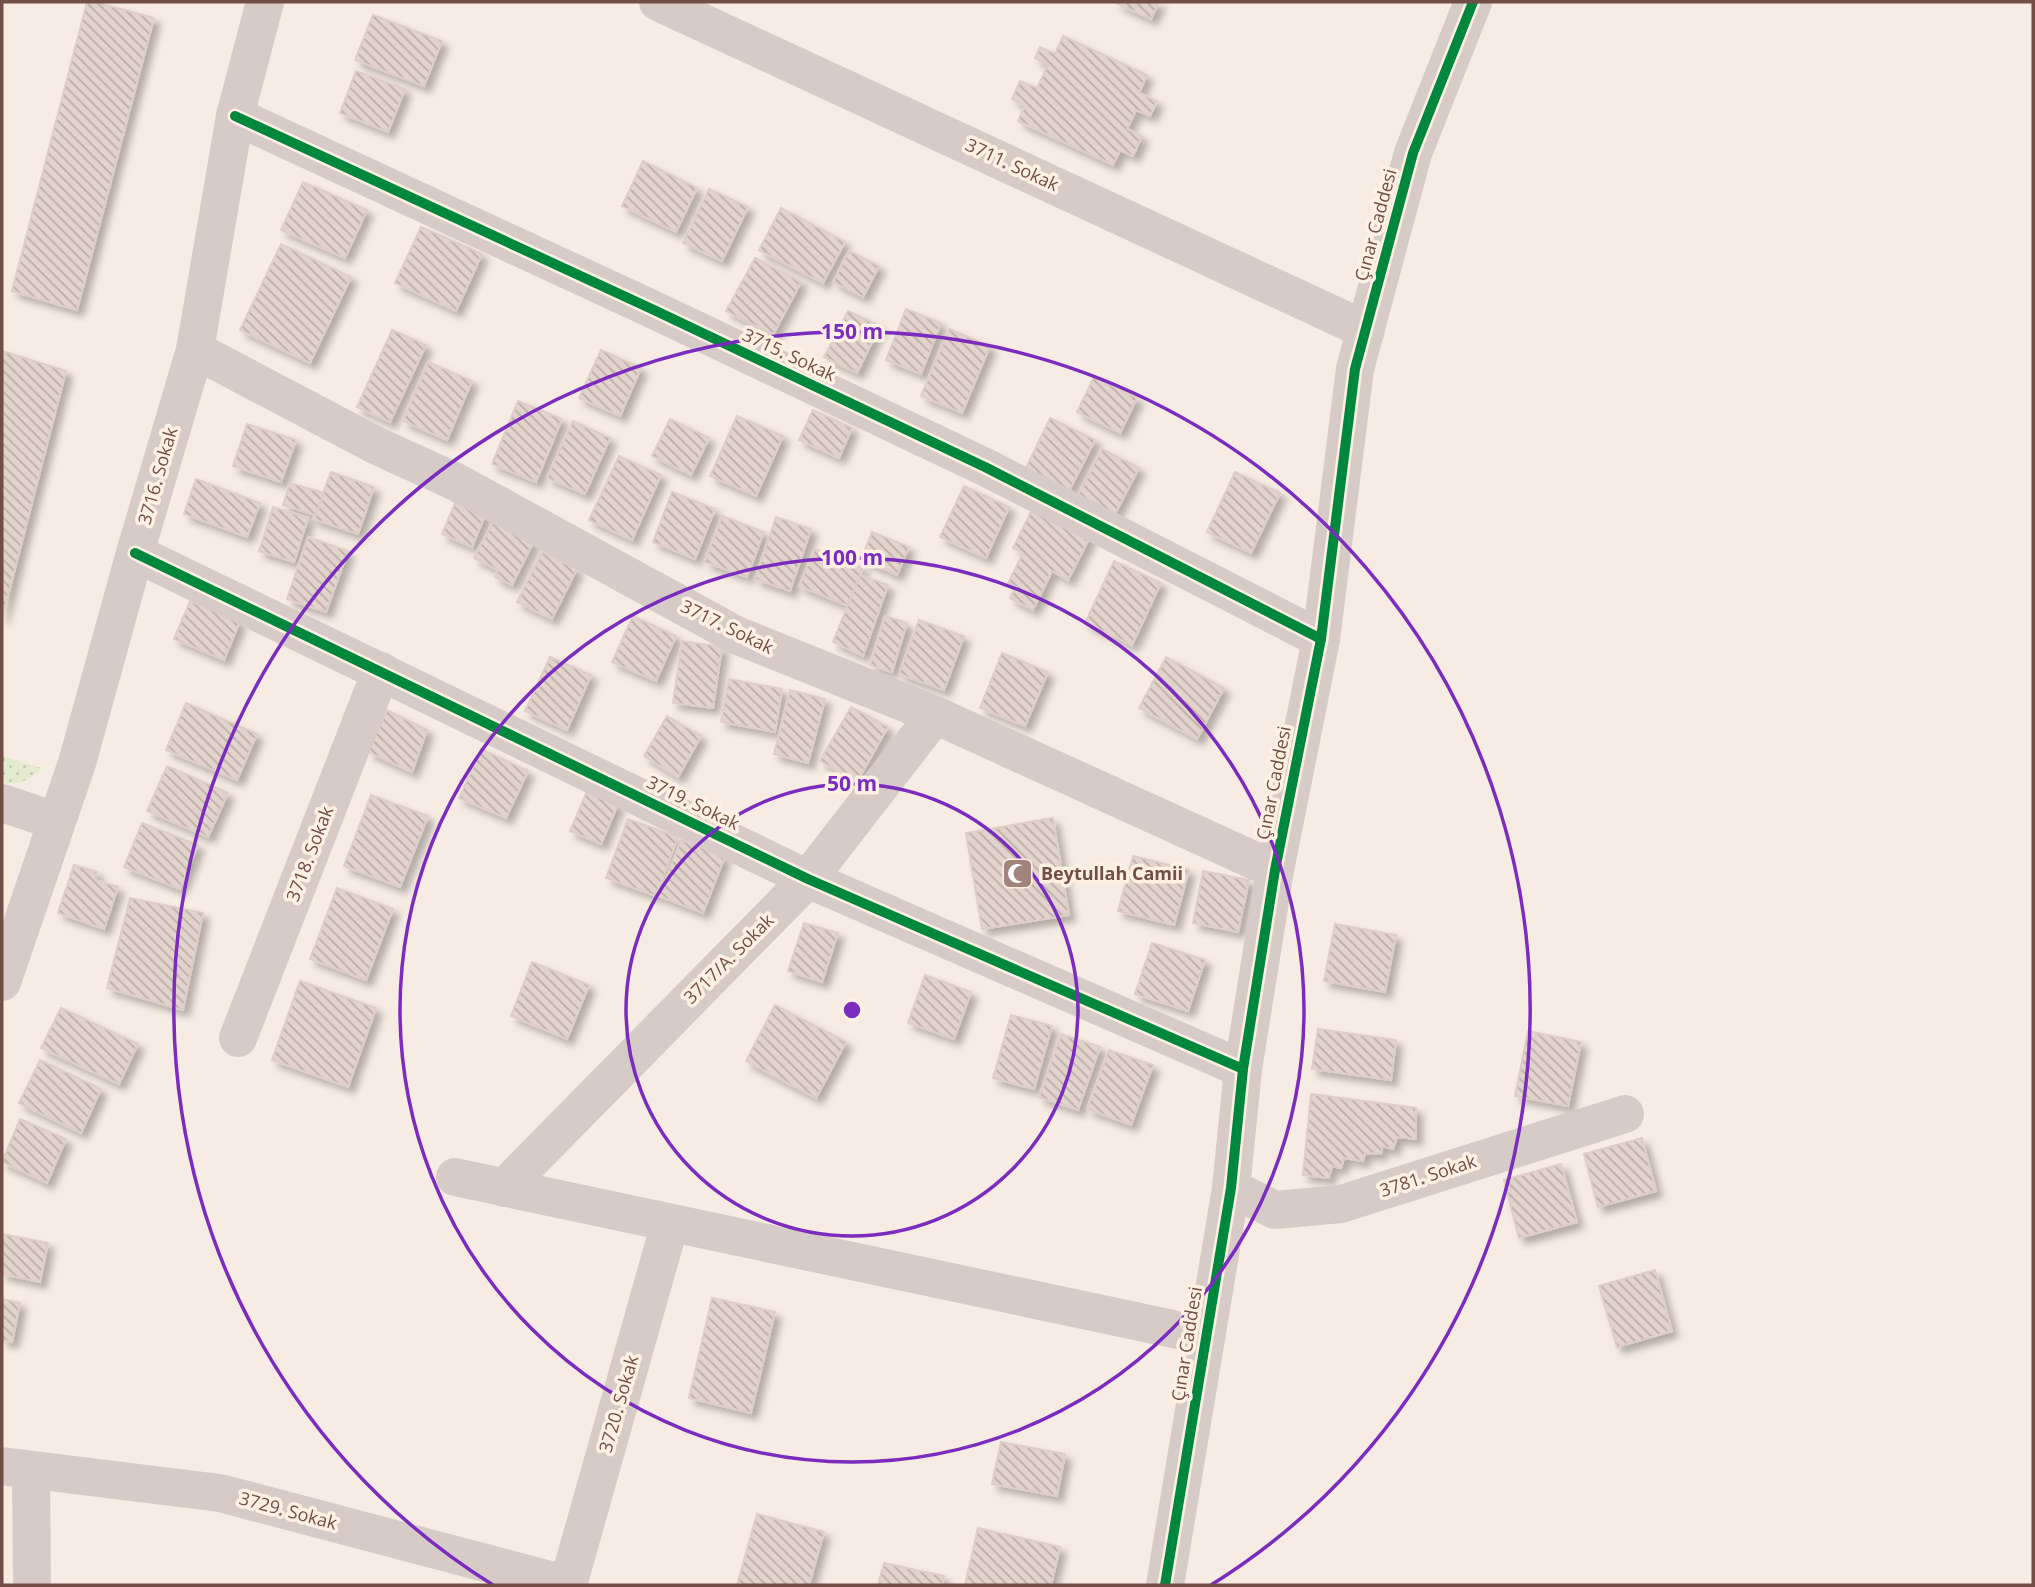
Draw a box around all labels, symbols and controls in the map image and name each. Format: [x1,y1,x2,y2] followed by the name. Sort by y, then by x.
[962,132,1063,196] street label: 3711. Sokak
[1348,166,1402,284] street label: Çınar Caddesi
[821,317,883,345] text: 150 m
[739,322,840,386] street label: 3715. Sokak
[132,424,183,527] street label: 3716. Sokak
[821,543,883,571] text: 100 m
[677,593,778,659] street label: 3717. Sokak
[1250,724,1296,842] street label: Çınar Caddesi
[643,769,744,835] street label: 3719. Sokak
[827,769,877,797] text: 50 m
[280,802,338,905] street label: 3718. Sokak
[1001,857,1035,891] mosque icon: Beytullah Camii
[1041,861,1183,885] place label: Beytullah Camii
[678,908,779,1009] street label: 3717/A. Sokak
[840,998,864,1022] centre of rings
[1376,1148,1480,1202] street label: 3781. Sokak
[1165,1285,1207,1403] street label: Çınar Caddesi
[593,1352,644,1455] street label: 3720. Sokak
[237,1485,340,1535] street label: 3729. Sokak

